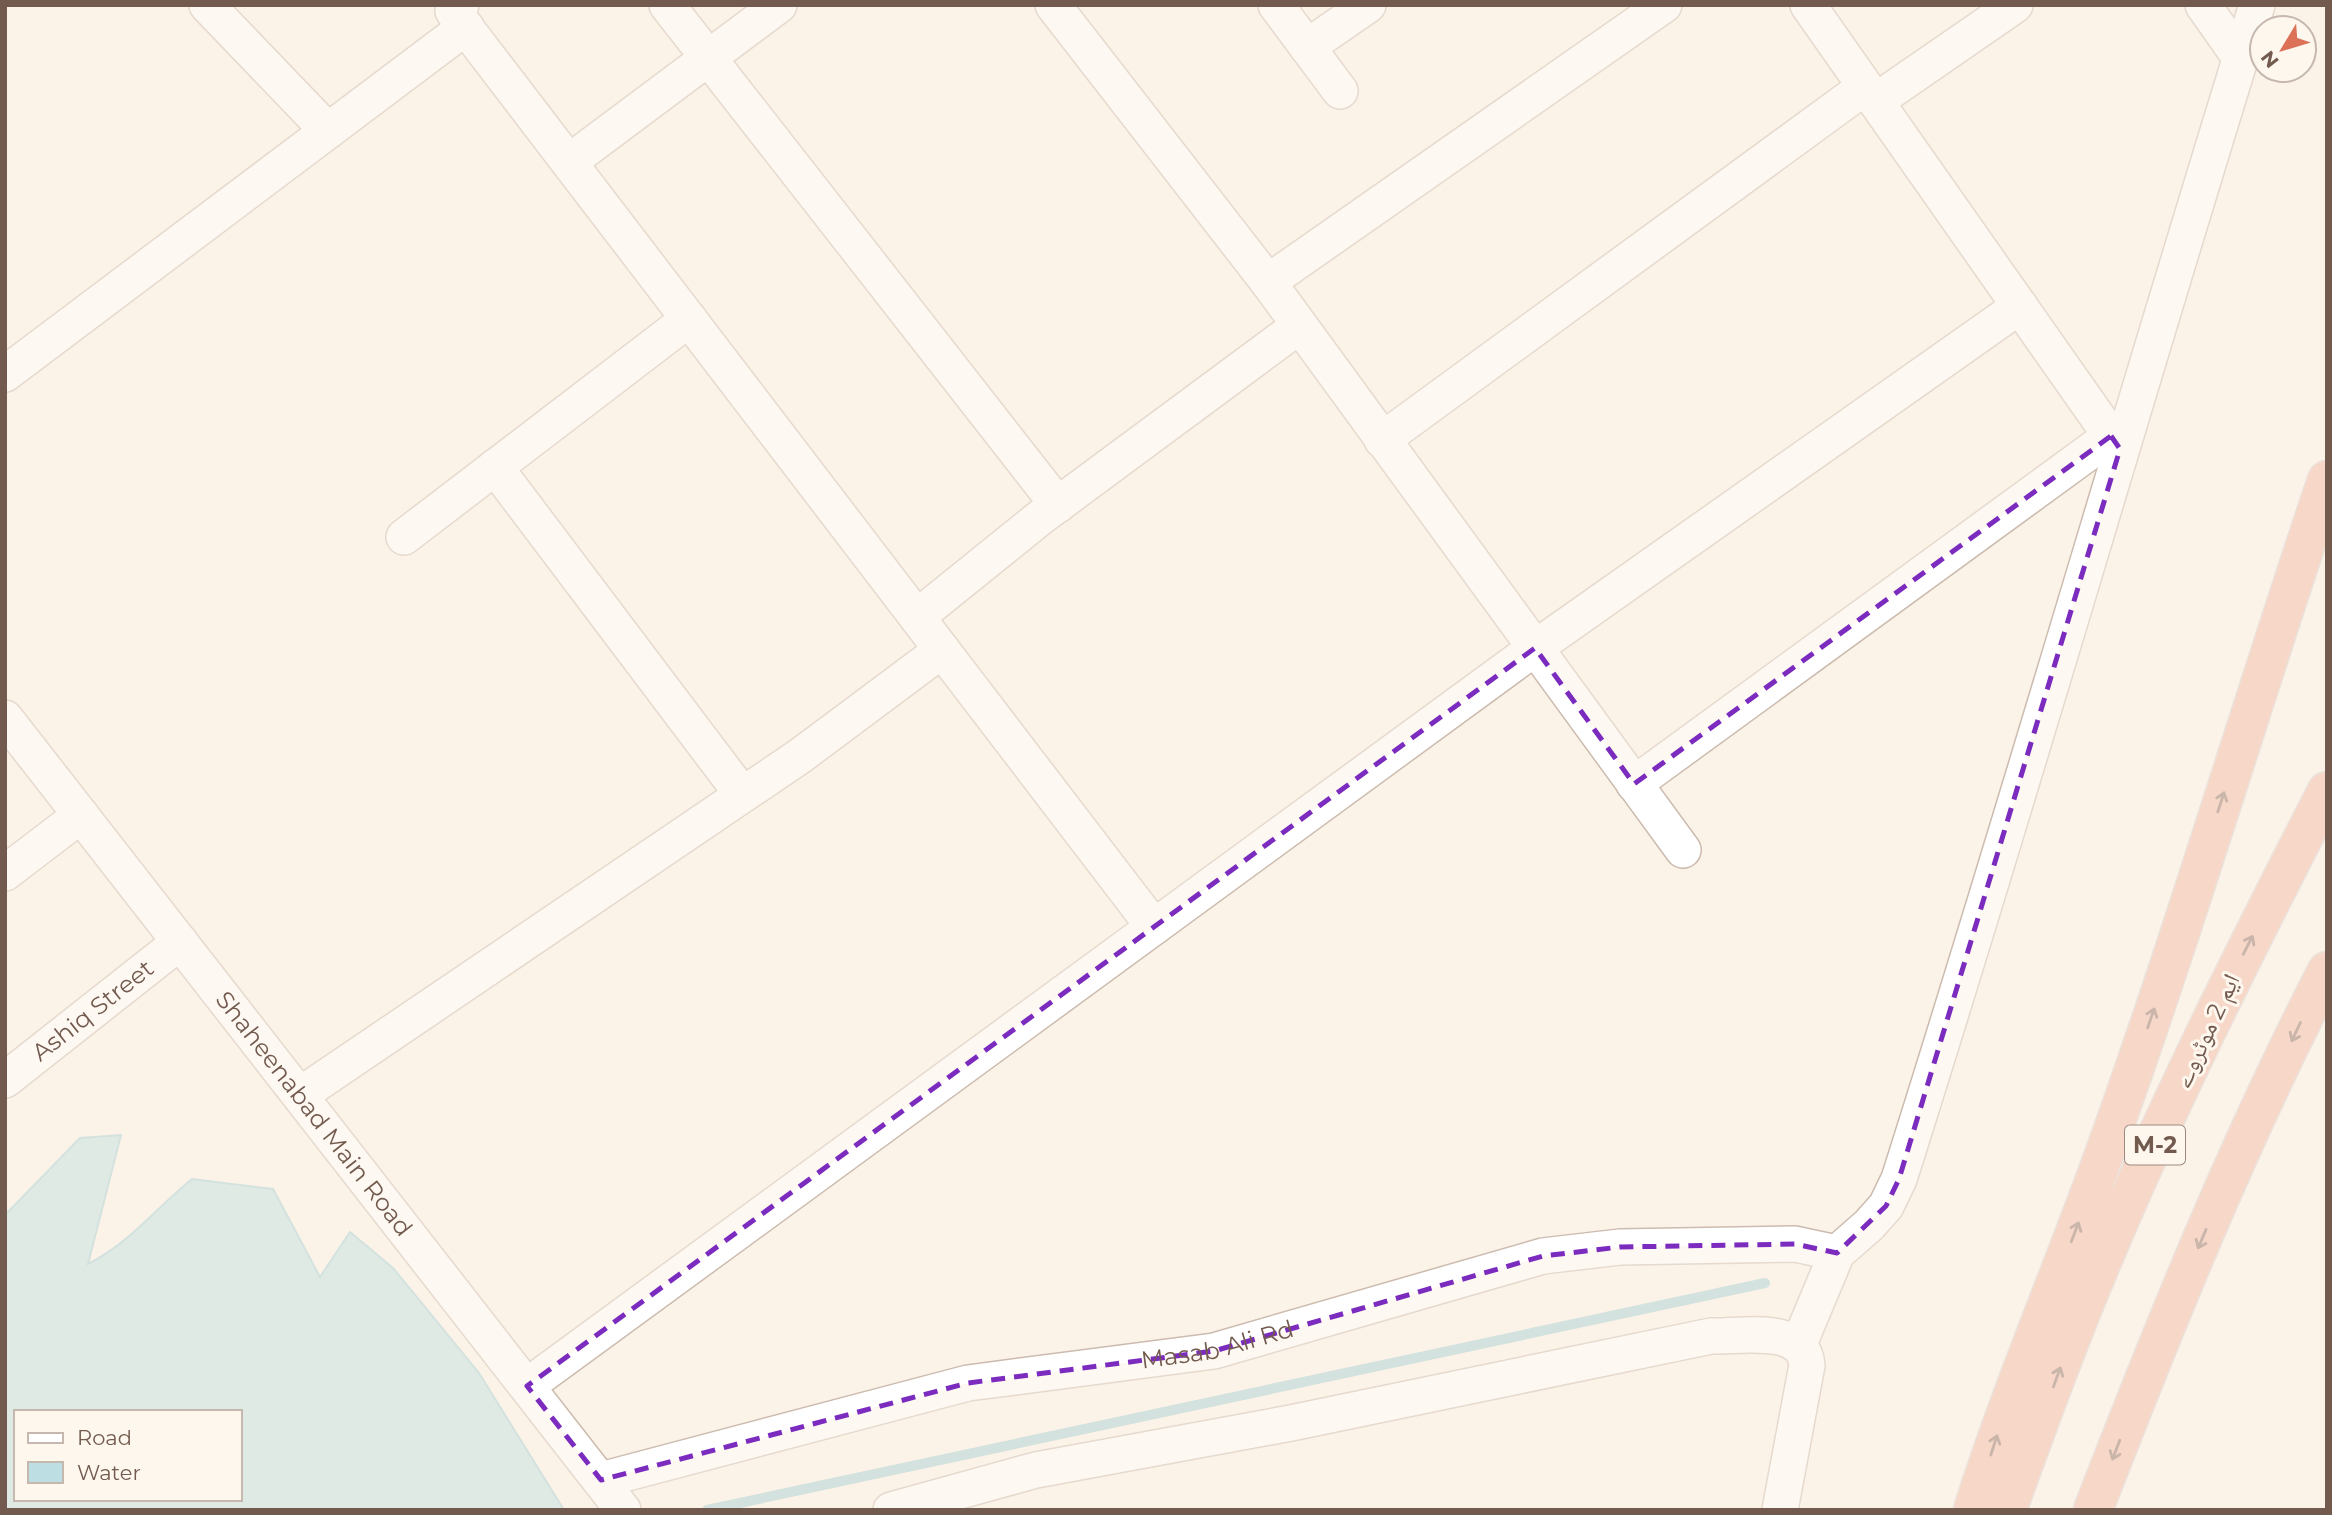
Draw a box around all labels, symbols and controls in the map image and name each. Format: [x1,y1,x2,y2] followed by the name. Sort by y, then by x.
[2248,14,2318,84] north arrow
[2256,46,2284,72] text: N
[2216,791,2229,813] one-way arrow
[2242,935,2255,956] one-way arrow
[26,953,159,1067] street label: Ashiq Street
[2167,969,2247,1093] street label: ایم 2 موٹروے
[210,985,419,1242] street label: Shaheenabad Main Road
[2145,1007,2158,1029] one-way arrow
[2289,1021,2302,1042] one-way arrow
[2125,1126,2185,1164] road number: M-2
[2069,1222,2082,1244] one-way arrow
[2195,1228,2208,1249] one-way arrow
[1139,1314,1297,1374] street label: Masab Ali Rd
[2051,1366,2064,1388] one-way arrow
[14,1410,242,1501] legend
[77,1425,132,1450] text: Road
[1988,1434,2001,1456] one-way arrow
[2109,1438,2122,1460] one-way arrow
[77,1460,141,1485] text: Water

